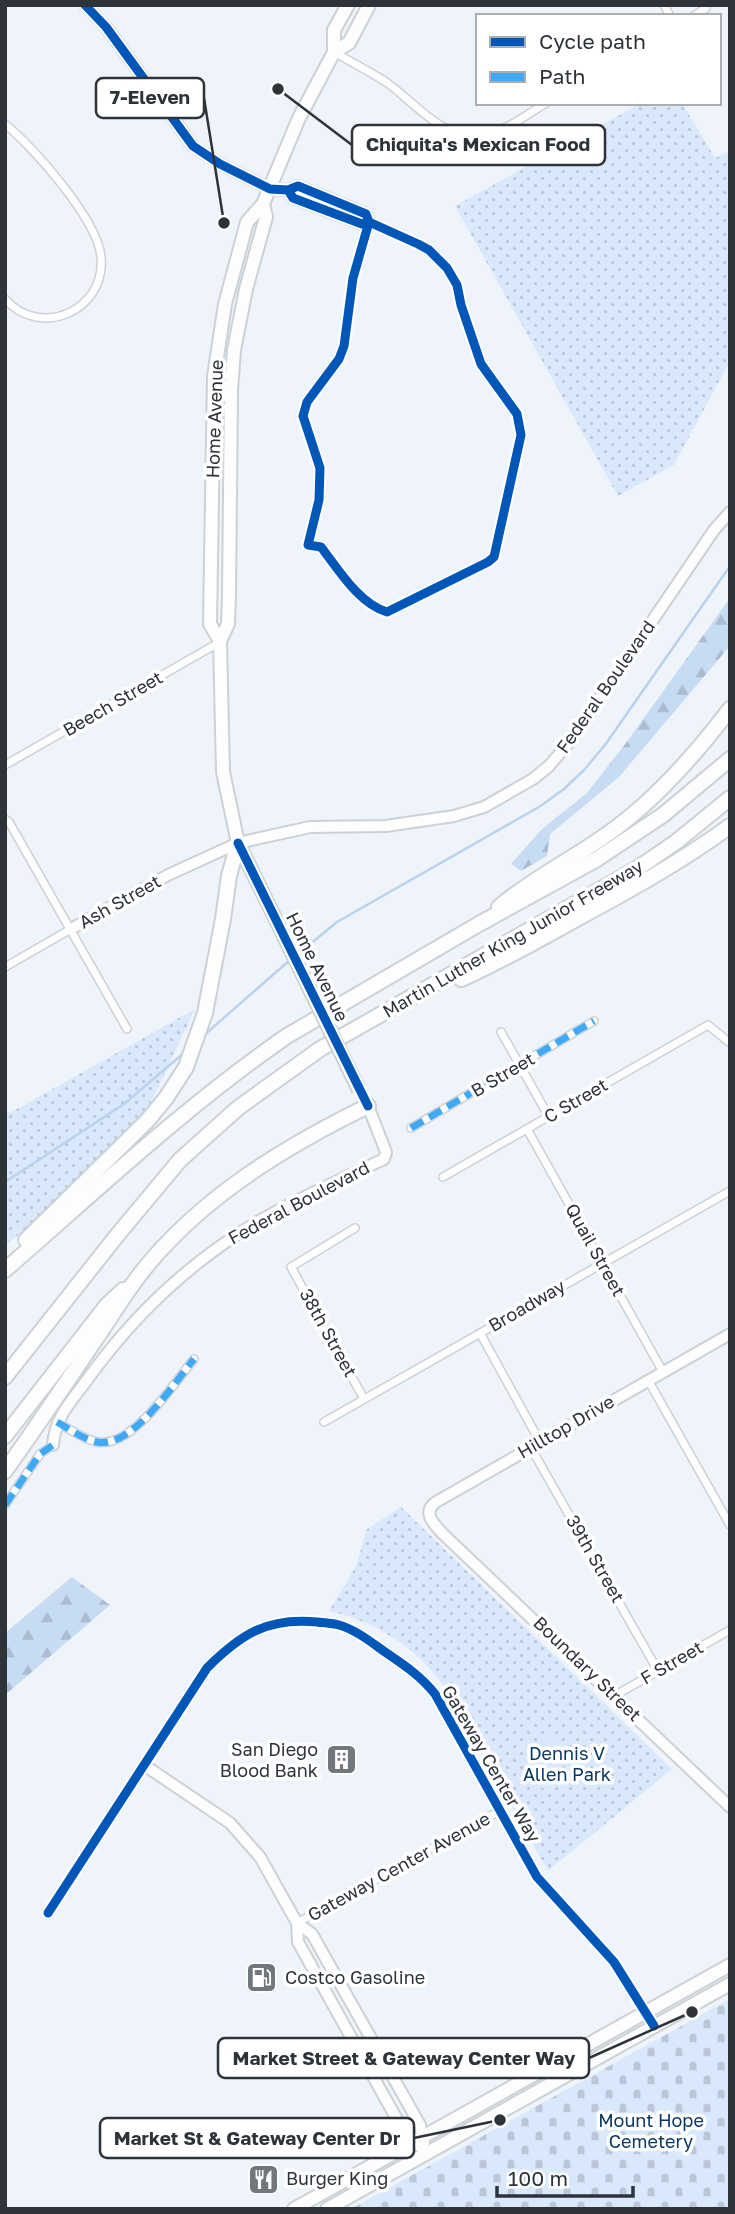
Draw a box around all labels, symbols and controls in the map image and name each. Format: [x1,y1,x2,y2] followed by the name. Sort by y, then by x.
[476,14,721,105] legend
[539,28,646,54] text: Cycle path
[539,63,586,89] text: Path
[96,78,204,118] callout: 7-Eleven
[110,85,190,108] text: 7-Eleven
[352,125,605,165] callout: Chiquita's Mexican Food
[366,132,590,155] text: Chiquita's Mexican Food
[201,359,227,479] street label: Home Avenue
[551,616,659,757] street label: Federal Boulevard
[59,666,166,741] street label: Beech Street
[378,854,647,1022] street label: Martin Luther King Junior Freeway
[75,870,164,933] street label: Ash Street
[282,908,354,1025] street label: Home Avenue
[467,1047,538,1101] street label: B Street
[540,1073,611,1127] street label: C Street
[224,1156,373,1249] street label: Federal Boulevard
[561,1199,630,1300] street label: Quail Street
[484,1274,569,1336] street label: Broadway
[296,1285,362,1381] street label: 38th Street
[513,1390,618,1463] street label: Hilltop Drive
[562,1511,630,1606] street label: 39th Street
[529,1611,646,1725] street label: Boundary Street
[636,1635,707,1689] street label: F Street
[438,1681,546,1846] street label: Gateway Center Way
[220,1738,318,1781] place label: San Diego Blood Bank
[523,1742,611,1785] park label: Dennis V Allen Park
[324,1743,358,1777] building icon: San Diego Blood Bank
[304,1807,494,1925] street label: Gateway Center Avenue
[245,1961,279,1995] fuel station icon: Costco Gasoline
[285,1966,425,1988] place label: Costco Gasoline
[218,2038,589,2078] callout: Market Street & Gateway Center Way
[233,2046,576,2069] text: Market Street & Gateway Center Way
[598,2109,704,2152] park label: Mount Hope Cemetery
[100,2118,414,2158] callout: Market St & Gateway Center Dr
[114,2126,401,2149] text: Market St & Gateway Center Dr
[497,2154,634,2198] scale bar
[246,2162,280,2196] restaurant icon: Burger King
[508,2165,568,2191] text: 100 m
[286,2167,388,2189] place label: Burger King

